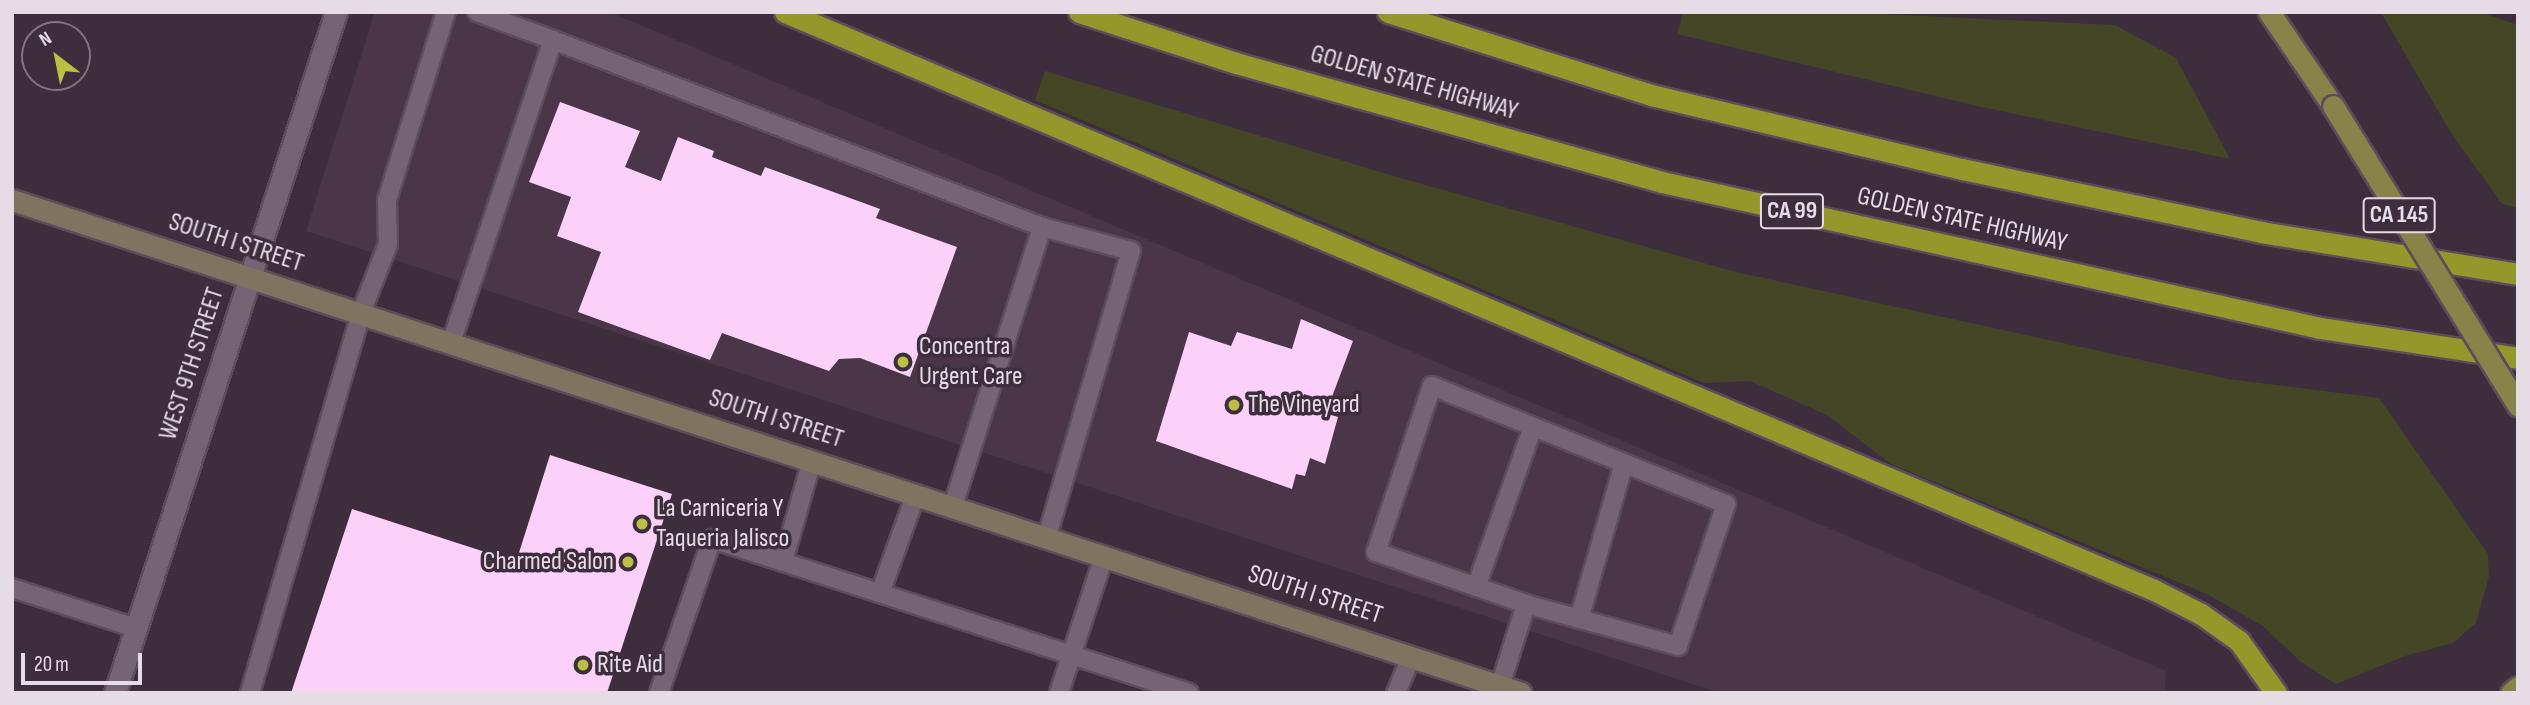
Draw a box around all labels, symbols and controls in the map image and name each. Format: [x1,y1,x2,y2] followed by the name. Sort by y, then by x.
[21,21,91,91] north arrow
[35,27,56,52] text: N
[1307,38,1521,128] street label: GOLDEN STATE HIGHWAY
[1854,181,2070,259] street label: GOLDEN STATE HIGHWAY
[1759,190,1825,232] road number: CA 99
[2362,195,2436,236] road number: CA 145
[165,207,307,279] street label: SOUTH I STREET
[153,284,231,444] street label: WEST 9TH STREET
[919,331,1022,392] place label: Concentra Urgent Care
[893,352,913,372] marker: Concentra Urgent Care
[705,383,847,455] street label: SOUTH I STREET
[1248,389,1360,421] place label: The Vineyard
[1226,397,1242,413] marker: The Vineyard
[656,493,789,554] place label: La Carniceria Y Taqueria Jalisco
[634,516,650,532] marker: La Carniceria Y Taqueria Jalisco
[483,546,614,578] place label: Charmed Salon
[620,554,636,570] marker: Charmed Salon
[1244,559,1386,631] street label: SOUTH I STREET
[24,638,145,682] scale bar
[597,649,663,681] place label: Rite Aid
[34,652,69,677] text: 20 m
[575,657,591,673] marker: Rite Aid

